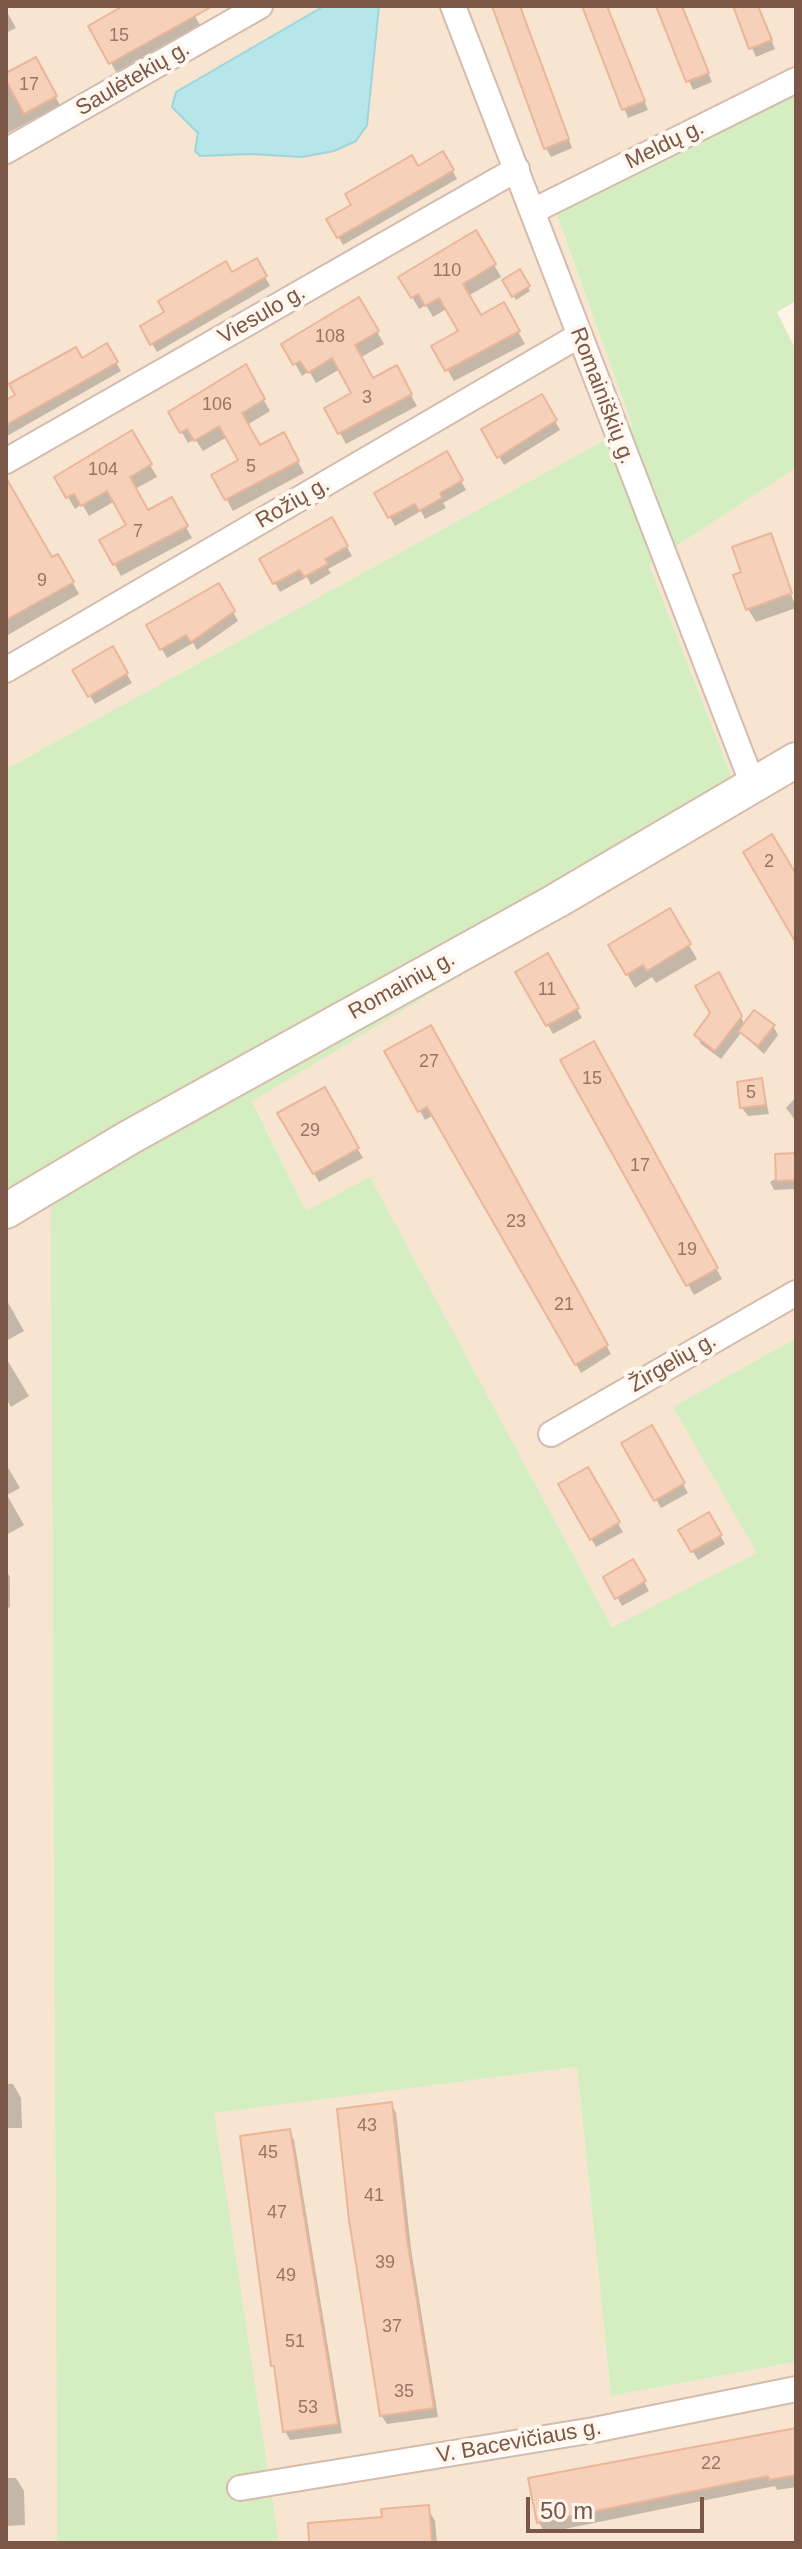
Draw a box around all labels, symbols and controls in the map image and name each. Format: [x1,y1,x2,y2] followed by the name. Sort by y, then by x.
[109,25,129,47] house number: 15
[71,36,195,122] street label: Saulėtekių g.
[19,74,39,96] house number: 17
[621,115,709,175] street label: Meldų g.
[433,260,461,282] house number: 110
[214,280,310,350] street label: Viesulo g.
[564,324,640,468] street label: Romainiškių g.
[315,326,345,348] house number: 108
[362,387,372,409] house number: 3
[202,394,232,416] house number: 106
[246,456,256,478] house number: 5
[88,459,118,481] house number: 104
[251,471,335,535] street label: Rožių g.
[133,521,143,543] house number: 7
[37,570,47,592] house number: 9
[764,851,774,873] house number: 2
[344,946,460,1026] street label: Romainių g.
[538,979,556,1001] house number: 11
[419,1051,439,1073] house number: 27
[582,1068,602,1090] house number: 15
[746,1082,756,1104] house number: 5
[300,1120,320,1142] house number: 29
[630,1155,650,1177] house number: 17
[506,1211,526,1233] house number: 23
[677,1239,697,1261] house number: 19
[554,1294,574,1316] house number: 21
[625,1327,721,1399] street label: Žirgelių g.
[357,2115,377,2137] house number: 43
[258,2142,278,2164] house number: 45
[364,2185,384,2207] house number: 41
[267,2202,287,2224] house number: 47
[375,2252,395,2274] house number: 39
[276,2265,296,2287] house number: 49
[382,2316,402,2338] house number: 37
[285,2331,305,2353] house number: 51
[394,2381,414,2403] house number: 35
[298,2397,318,2419] house number: 53
[435,2415,603,2469] street label: V. Bacevičiaus g.
[701,2453,721,2475] house number: 22
[530,2481,708,2531] scale bar
[540,2497,593,2524] text: 50 m

